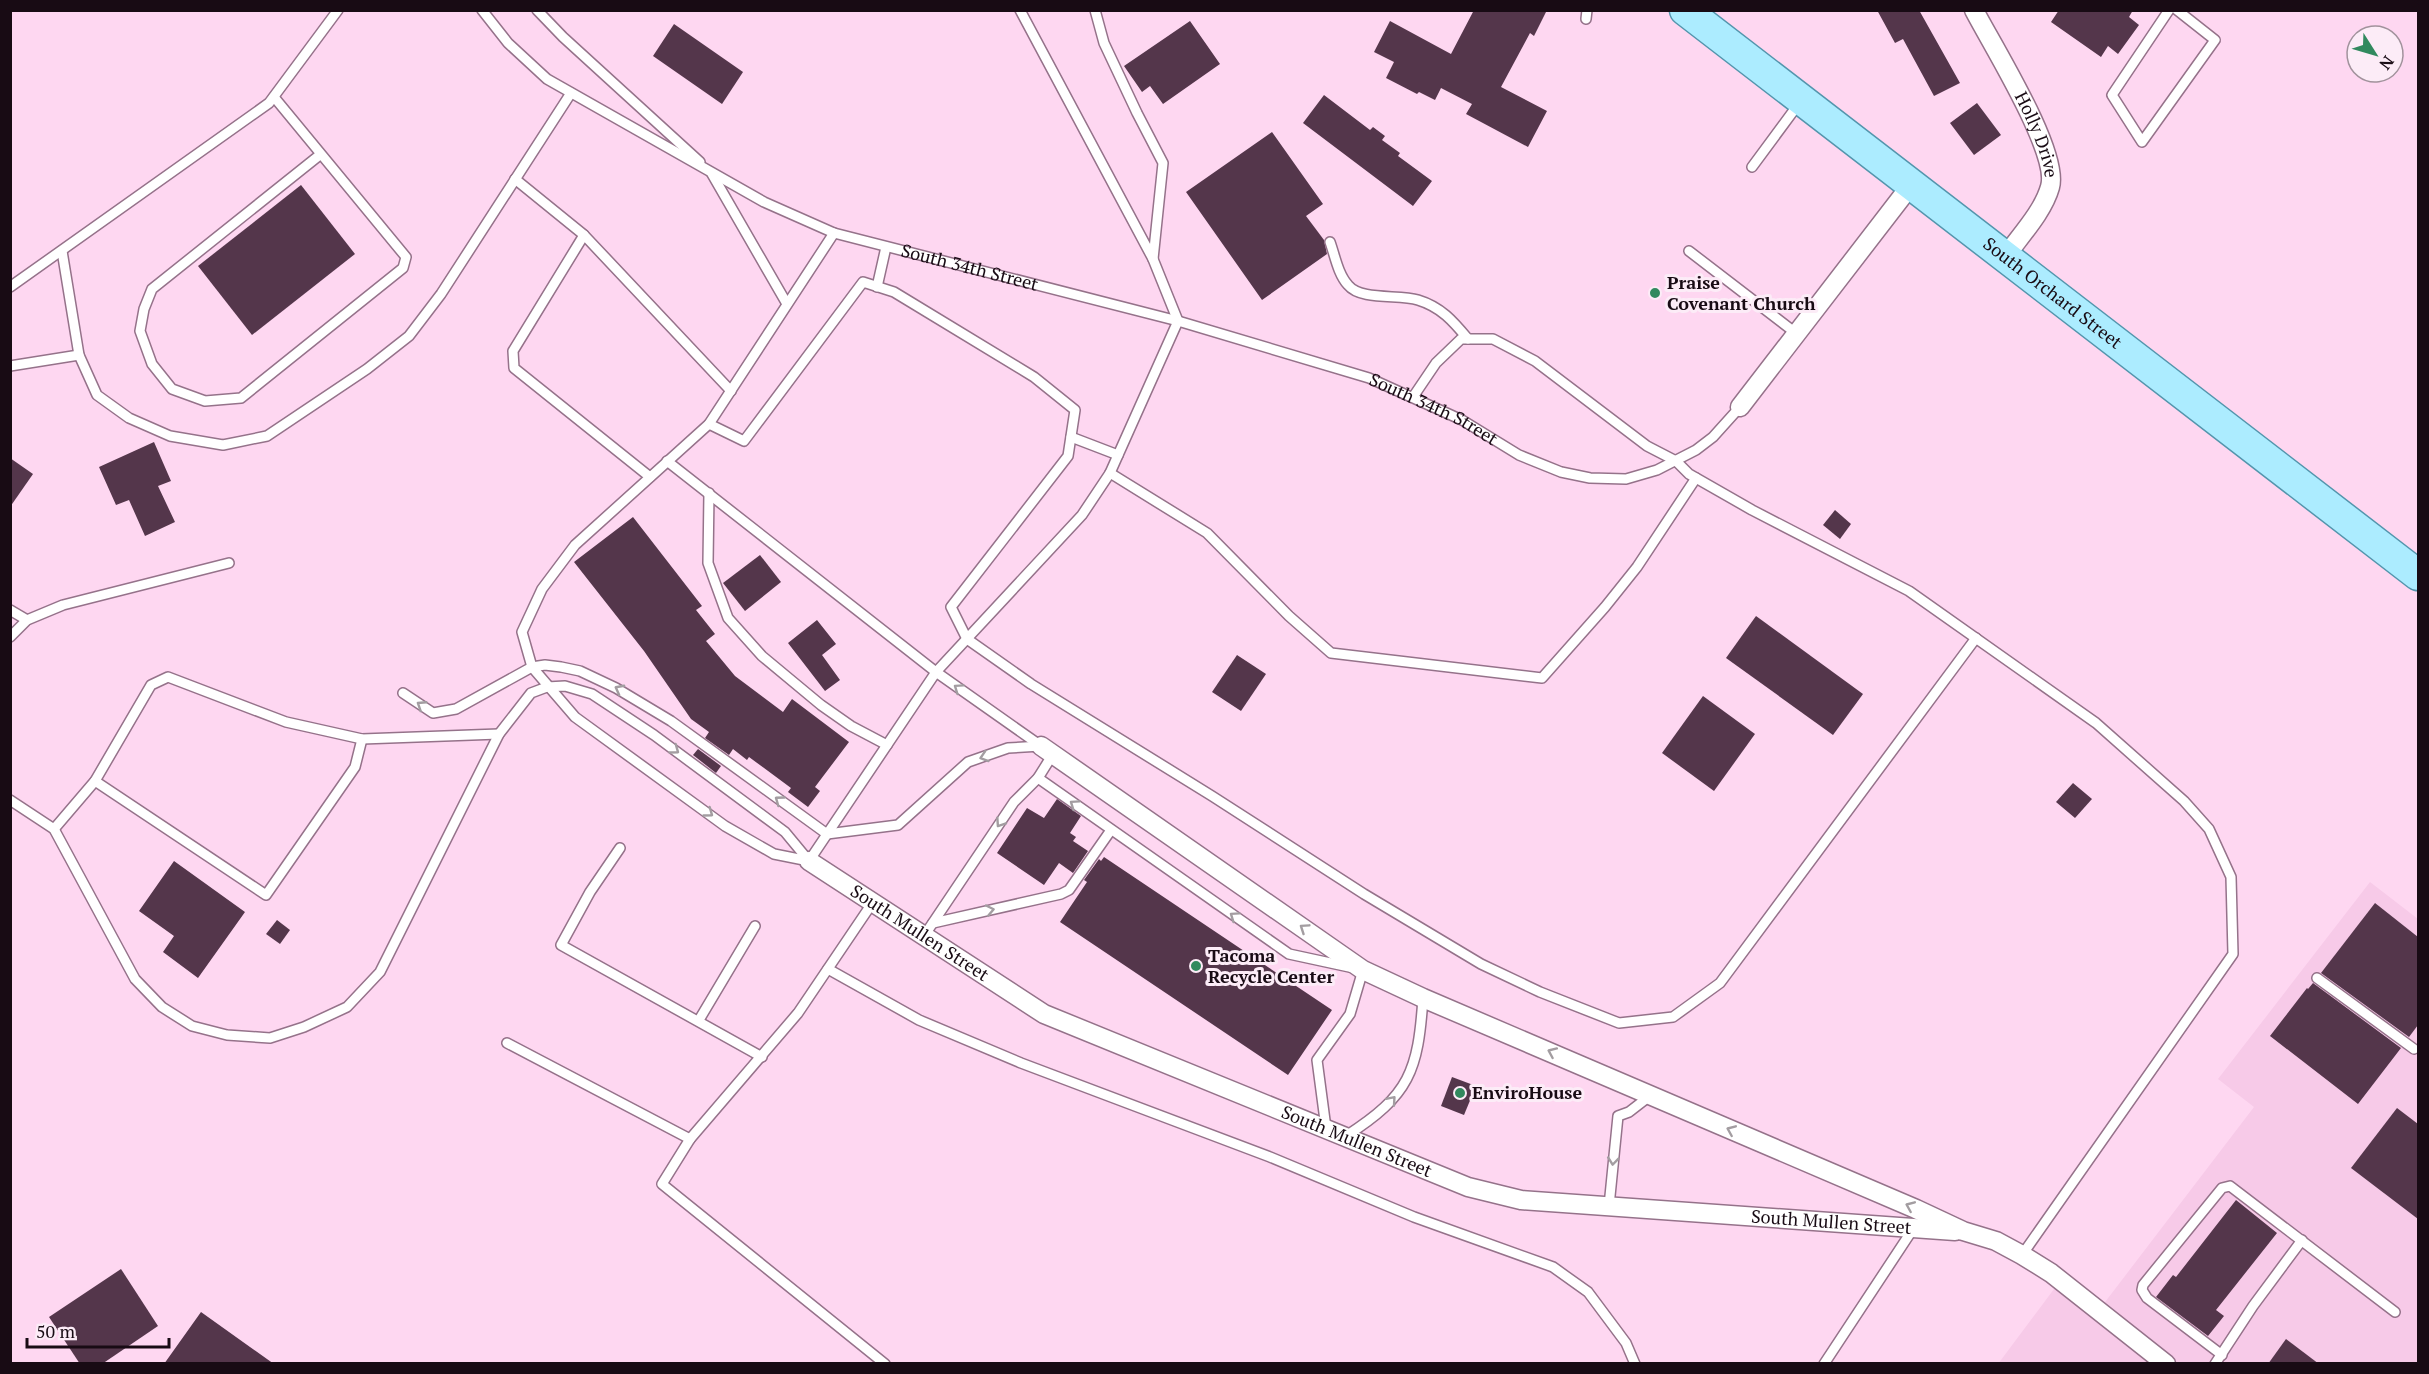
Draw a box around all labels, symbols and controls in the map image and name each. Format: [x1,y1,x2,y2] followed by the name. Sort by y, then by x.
[2345,24,2405,84] north arrow
[2375,52,2399,74] text: N
[2010,87,2064,179] street label: Holly Drive
[1979,231,2128,354] street label: South Orchard Street
[899,238,1041,296] street label: South 34th Street
[1667,270,1816,315] place label: Praise Covenant Church
[1648,286,1662,300] marker: Praise Covenant Church
[1366,367,1503,450] street label: South 34th Street
[954,684,965,695] one-way arrow
[614,685,625,696] one-way arrow
[417,701,428,712] one-way arrow
[668,743,679,754] one-way arrow
[979,749,990,762] one-way arrow
[775,796,786,807] one-way arrow
[1070,800,1081,811] one-way arrow
[702,806,713,817] one-way arrow
[996,816,1007,827] one-way arrow
[846,878,994,986] street label: South Mullen Street
[984,904,994,917] one-way arrow
[1230,912,1241,923] one-way arrow
[1299,924,1310,935] one-way arrow
[1208,943,1334,988] place label: Tacoma Recycle Center
[1189,959,1203,973] marker: Tacoma Recycle Center
[1547,1047,1558,1059] one-way arrow
[1472,1080,1582,1104] place label: EnviroHouse
[1453,1086,1467,1100] marker: EnviroHouse
[1385,1096,1396,1107] one-way arrow
[1278,1099,1436,1182] street label: South Mullen Street
[1726,1125,1737,1137] one-way arrow
[1607,1157,1620,1166] one-way arrow
[1906,1201,1917,1213] one-way arrow
[1750,1203,1913,1239] street label: South Mullen Street
[27,1311,170,1349] scale bar
[36,1319,76,1343] text: 50 m

